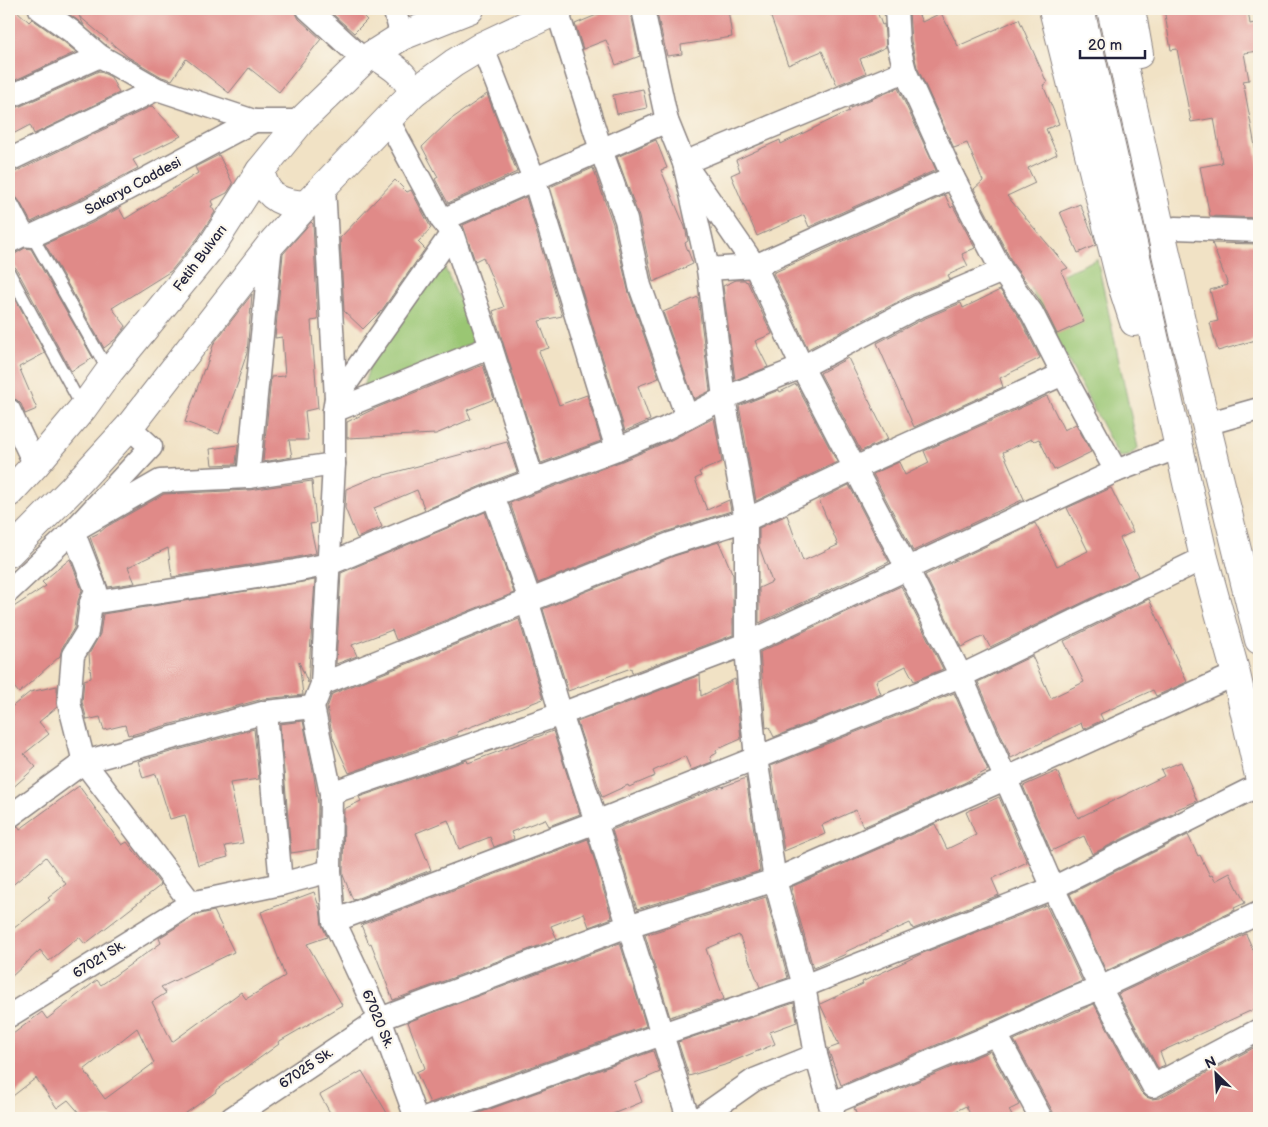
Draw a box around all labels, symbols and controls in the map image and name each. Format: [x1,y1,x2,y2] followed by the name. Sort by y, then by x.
[1080,28,1146,60] scale bar
[1088,36,1122,55] text: 20 m
[82,153,184,219] street label: Sakarya Caddesi
[170,221,230,295] street label: Fetih Bulvarı
[69,936,129,982] street label: 67021 Sk.
[358,987,398,1051] street label: 67020 Sk.
[276,1044,337,1092] street label: 67025 Sk.
[1190,1050,1240,1100] north arrow
[1202,1053,1219,1073] text: N

